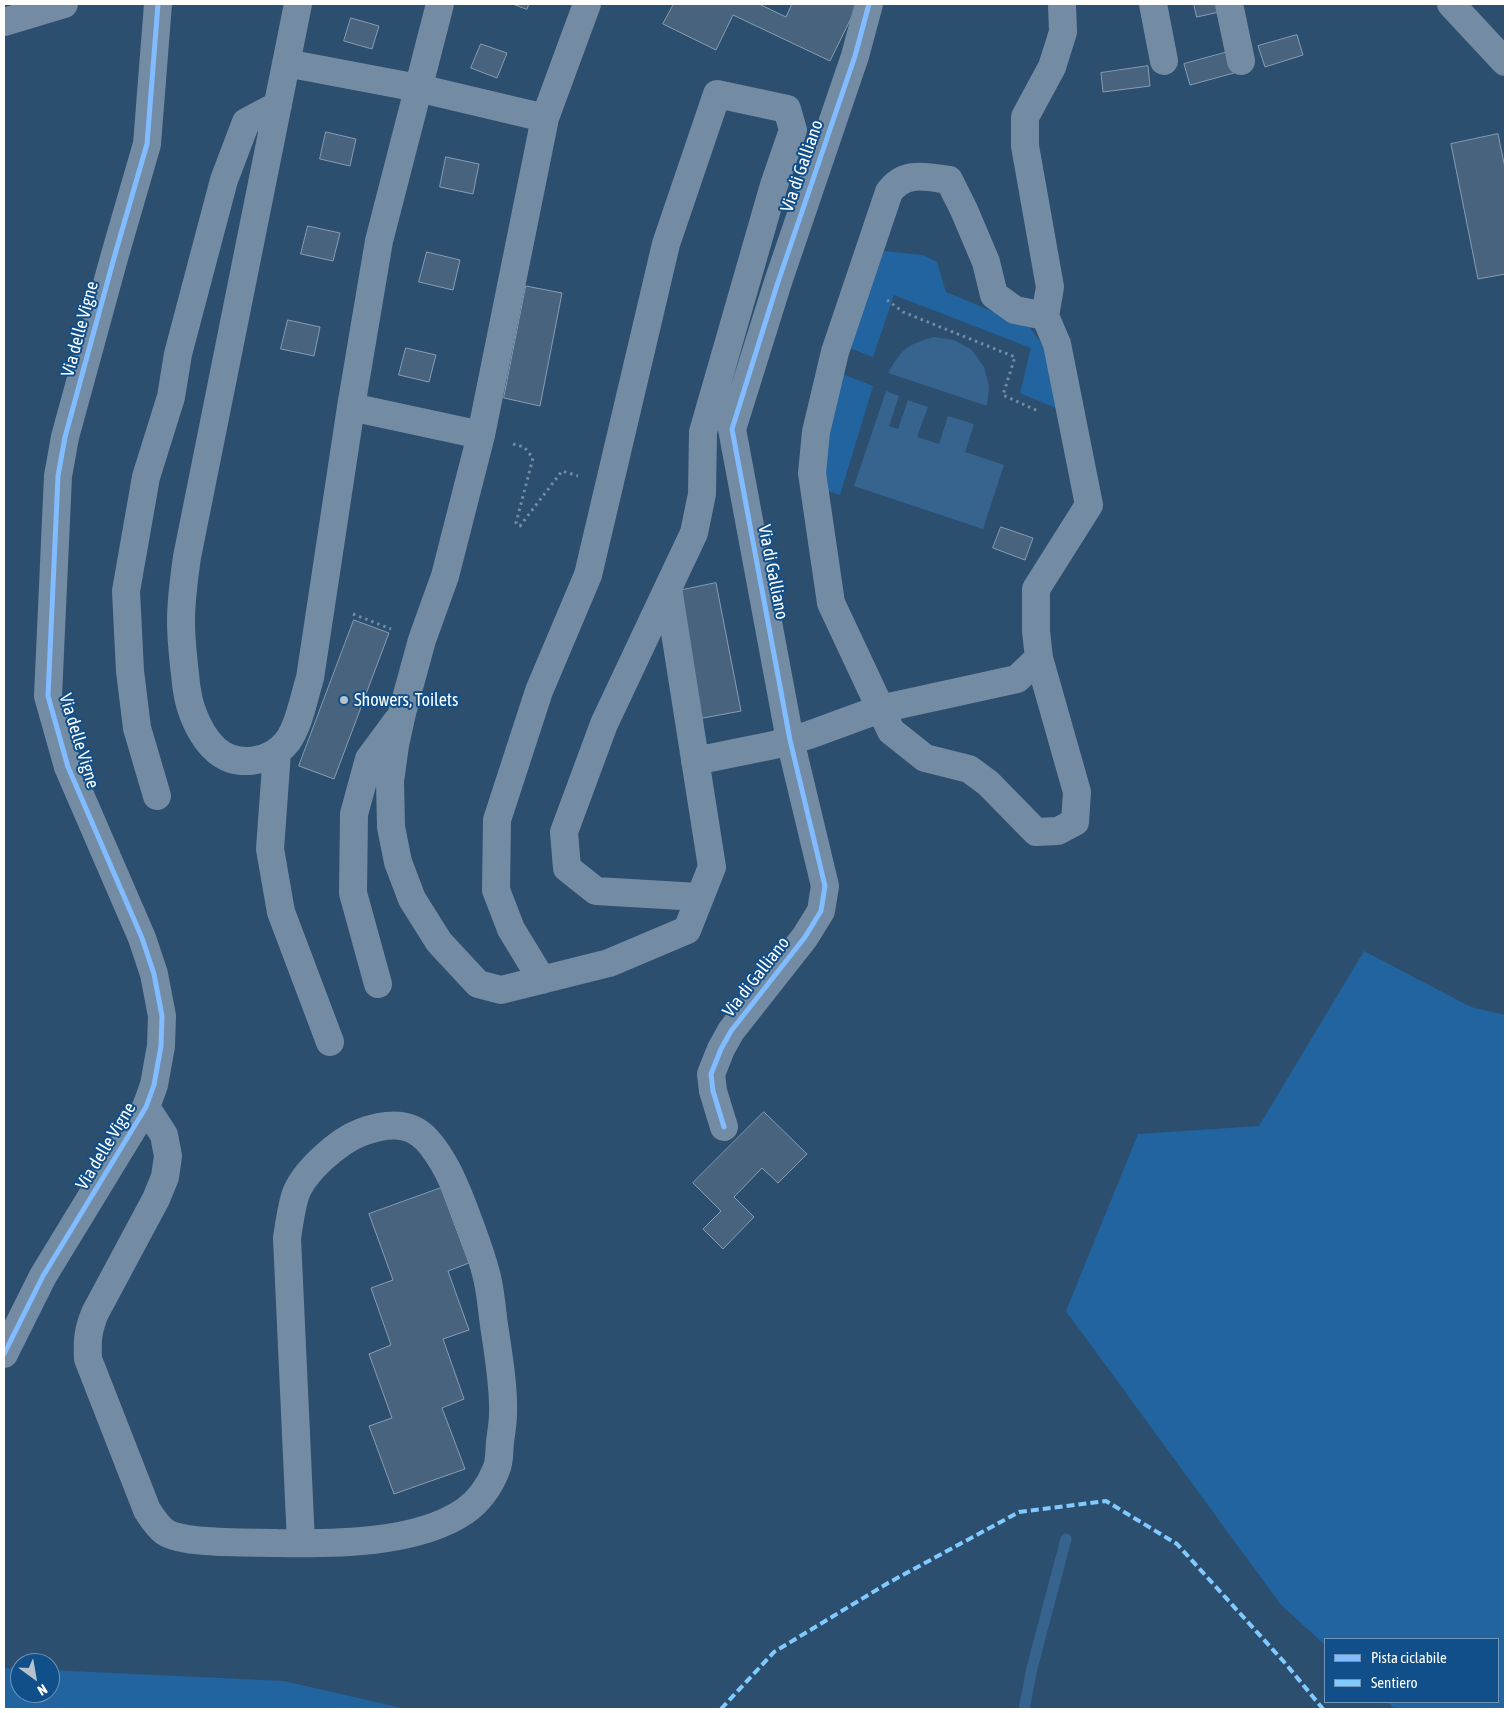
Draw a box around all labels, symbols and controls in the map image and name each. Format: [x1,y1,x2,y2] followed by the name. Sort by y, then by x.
[776,117,828,215] street label: Via di Galliano
[57,279,103,379] street label: Via delle Vigne
[753,523,793,621] street label: Via di Galliano
[354,689,458,711] place label: Showers, Toilets
[54,691,104,791] street label: Via delle Vigne
[338,694,350,706] marker: Showers, Toilets
[718,932,794,1022] street label: Via di Galliano
[71,1098,141,1194] street label: Via delle Vigne
[1324,1638,1499,1703] legend
[1371,1649,1447,1666] text: Pista ciclabile
[10,1653,60,1703] north arrow
[1371,1674,1417,1691] text: Sentiero
[35,1681,50,1699] text: N

